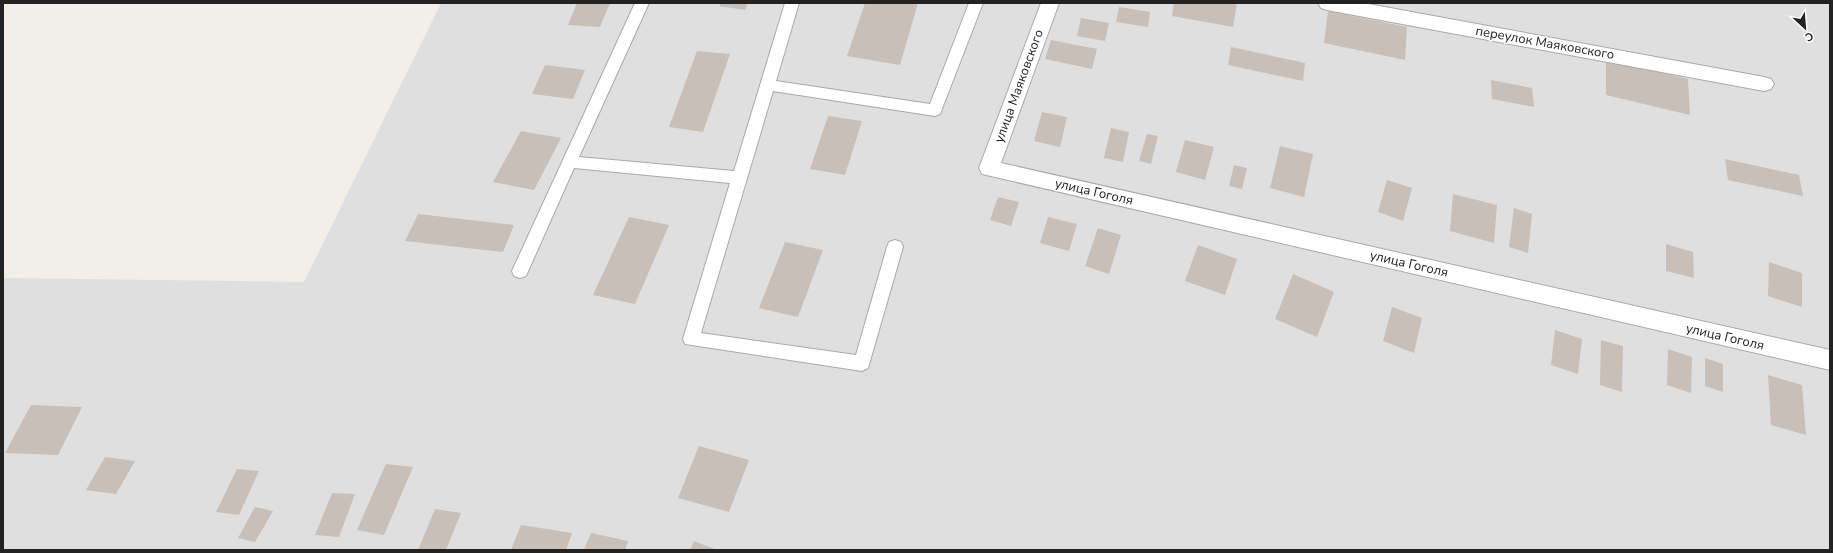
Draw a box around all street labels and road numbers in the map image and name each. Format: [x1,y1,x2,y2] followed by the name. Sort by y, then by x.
[1474,22,1616,64] street label: переулок Маяковского
[990,27,1048,145] street label: улица Маяковского
[1053,174,1135,210] street label: улица Гоголя
[1368,246,1450,282] street label: улица Гоголя
[1684,319,1766,355] street label: улица Гоголя

